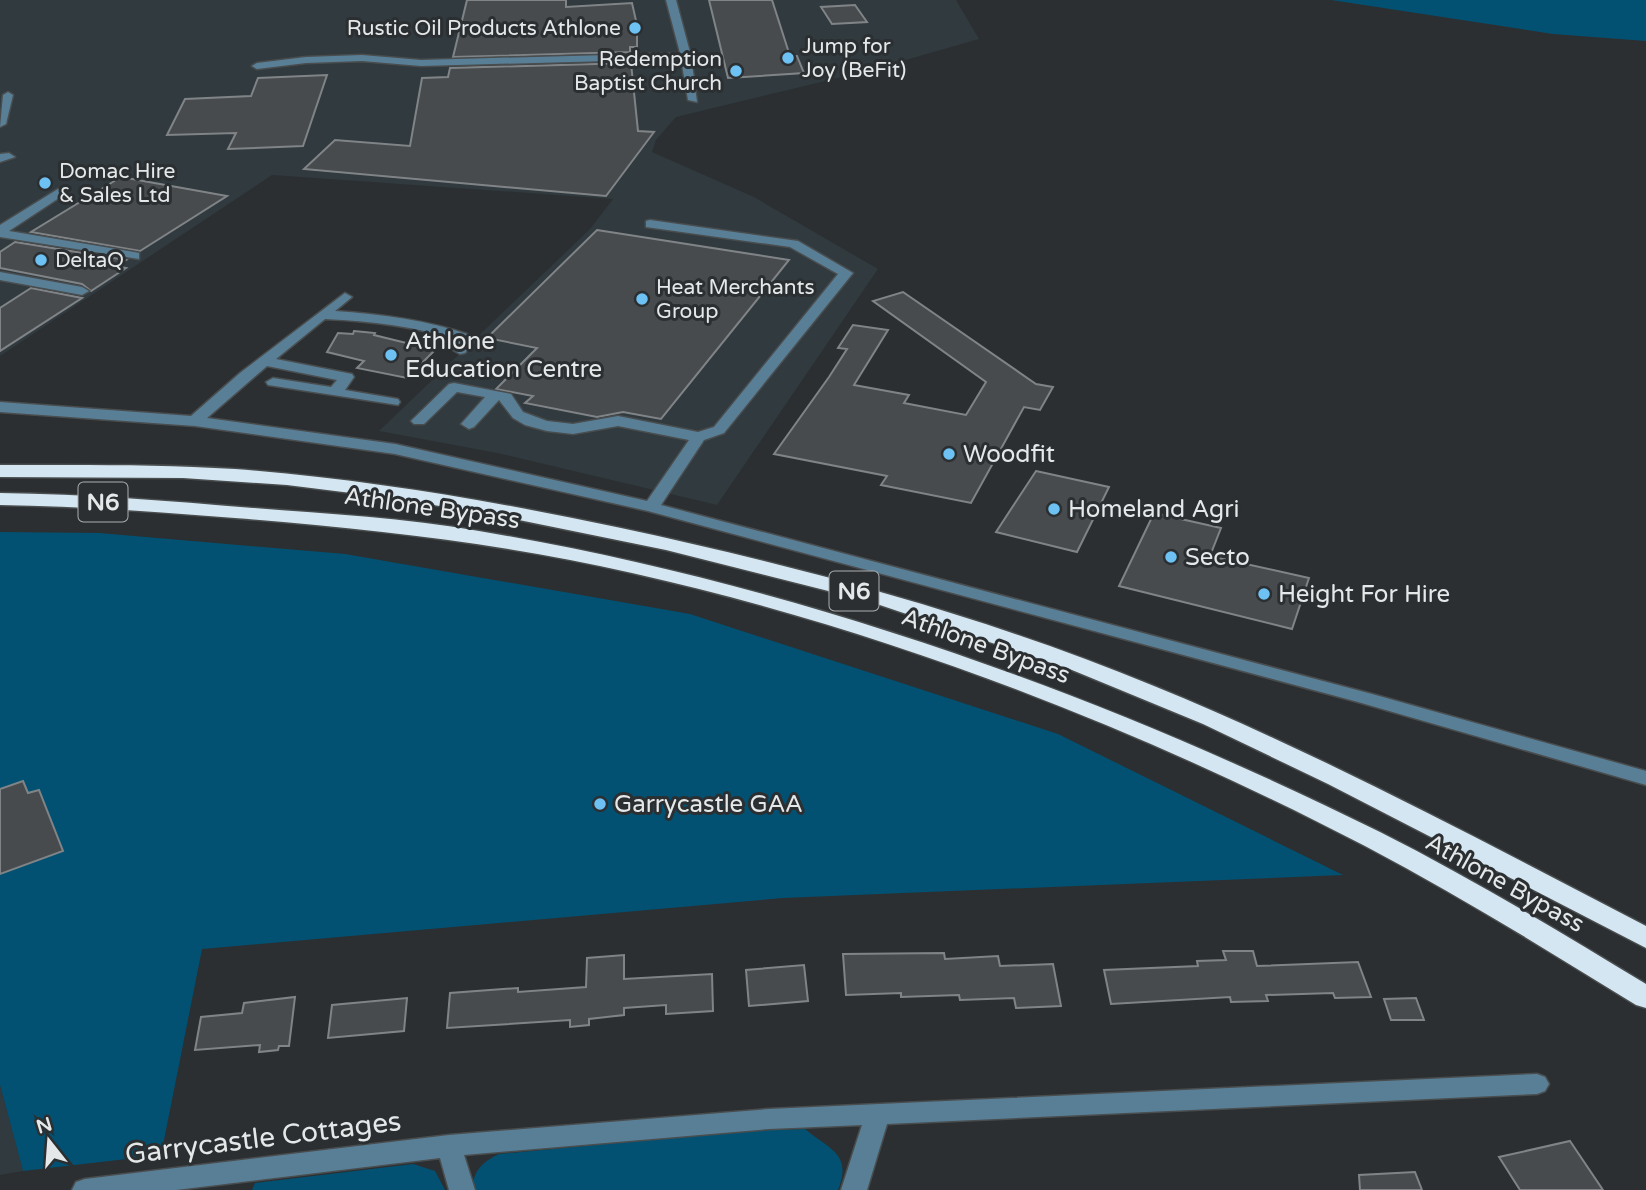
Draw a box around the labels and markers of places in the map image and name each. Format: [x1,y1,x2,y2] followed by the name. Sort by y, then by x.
[347,16,621,41] place label: Rustic Oil Products Athlone
[627,20,643,36] marker: Rustic Oil Products Athlone
[802,34,906,83] place label: Jump for Joy (BeFit)
[574,47,722,96] place label: Redemption Baptist Church
[780,50,796,66] marker: Jump for Joy (BeFit)
[728,63,744,79] marker: Redemption Baptist Church
[59,159,175,208] place label: Domac Hire & Sales Ltd
[37,175,53,191] marker: Domac Hire & Sales Ltd
[55,248,124,273] place label: DeltaQ
[33,252,49,268] marker: DeltaQ
[656,275,815,324] place label: Heat Merchants Group
[634,291,650,307] marker: Heat Merchants Group
[405,327,602,384] place label: Athlone Education Centre
[383,347,399,363] marker: Athlone Education Centre
[963,440,1055,469] place label: Woodfit
[941,446,957,462] marker: Woodfit
[1068,495,1239,524] place label: Homeland Agri
[1046,501,1062,517] marker: Homeland Agri
[1185,543,1250,572] place label: Secto
[1163,549,1179,565] marker: Secto
[1278,580,1450,609] place label: Height For Hire
[1256,586,1272,602] marker: Height For Hire
[614,790,803,819] place label: Garrycastle GAA
[592,796,608,812] marker: Garrycastle GAA

